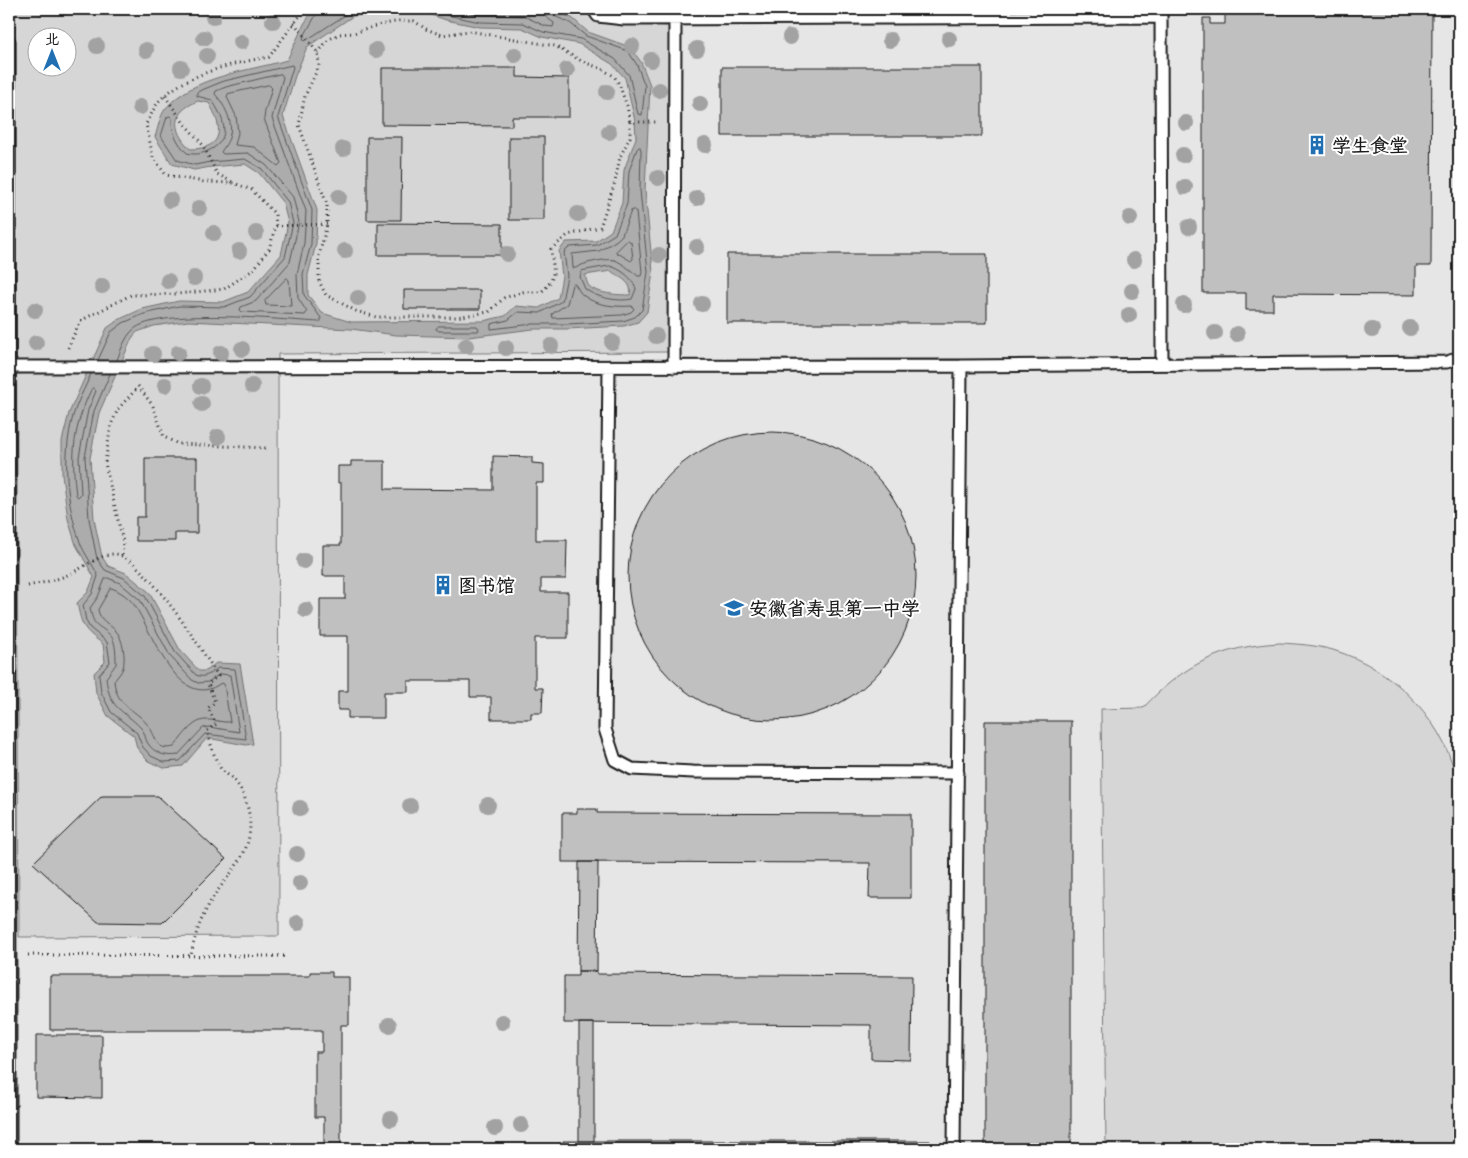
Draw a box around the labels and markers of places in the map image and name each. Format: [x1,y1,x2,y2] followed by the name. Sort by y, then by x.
[1332,132,1408,158] place label: 学生食堂
[1306,134,1328,156] building icon: 学生食堂
[458,572,515,598] place label: 图书馆
[432,574,454,596] building icon: 图书馆
[749,595,920,621] place label: 安徽省寿县第一中学
[723,597,745,619] school or university icon: 安徽省寿县第一中学

